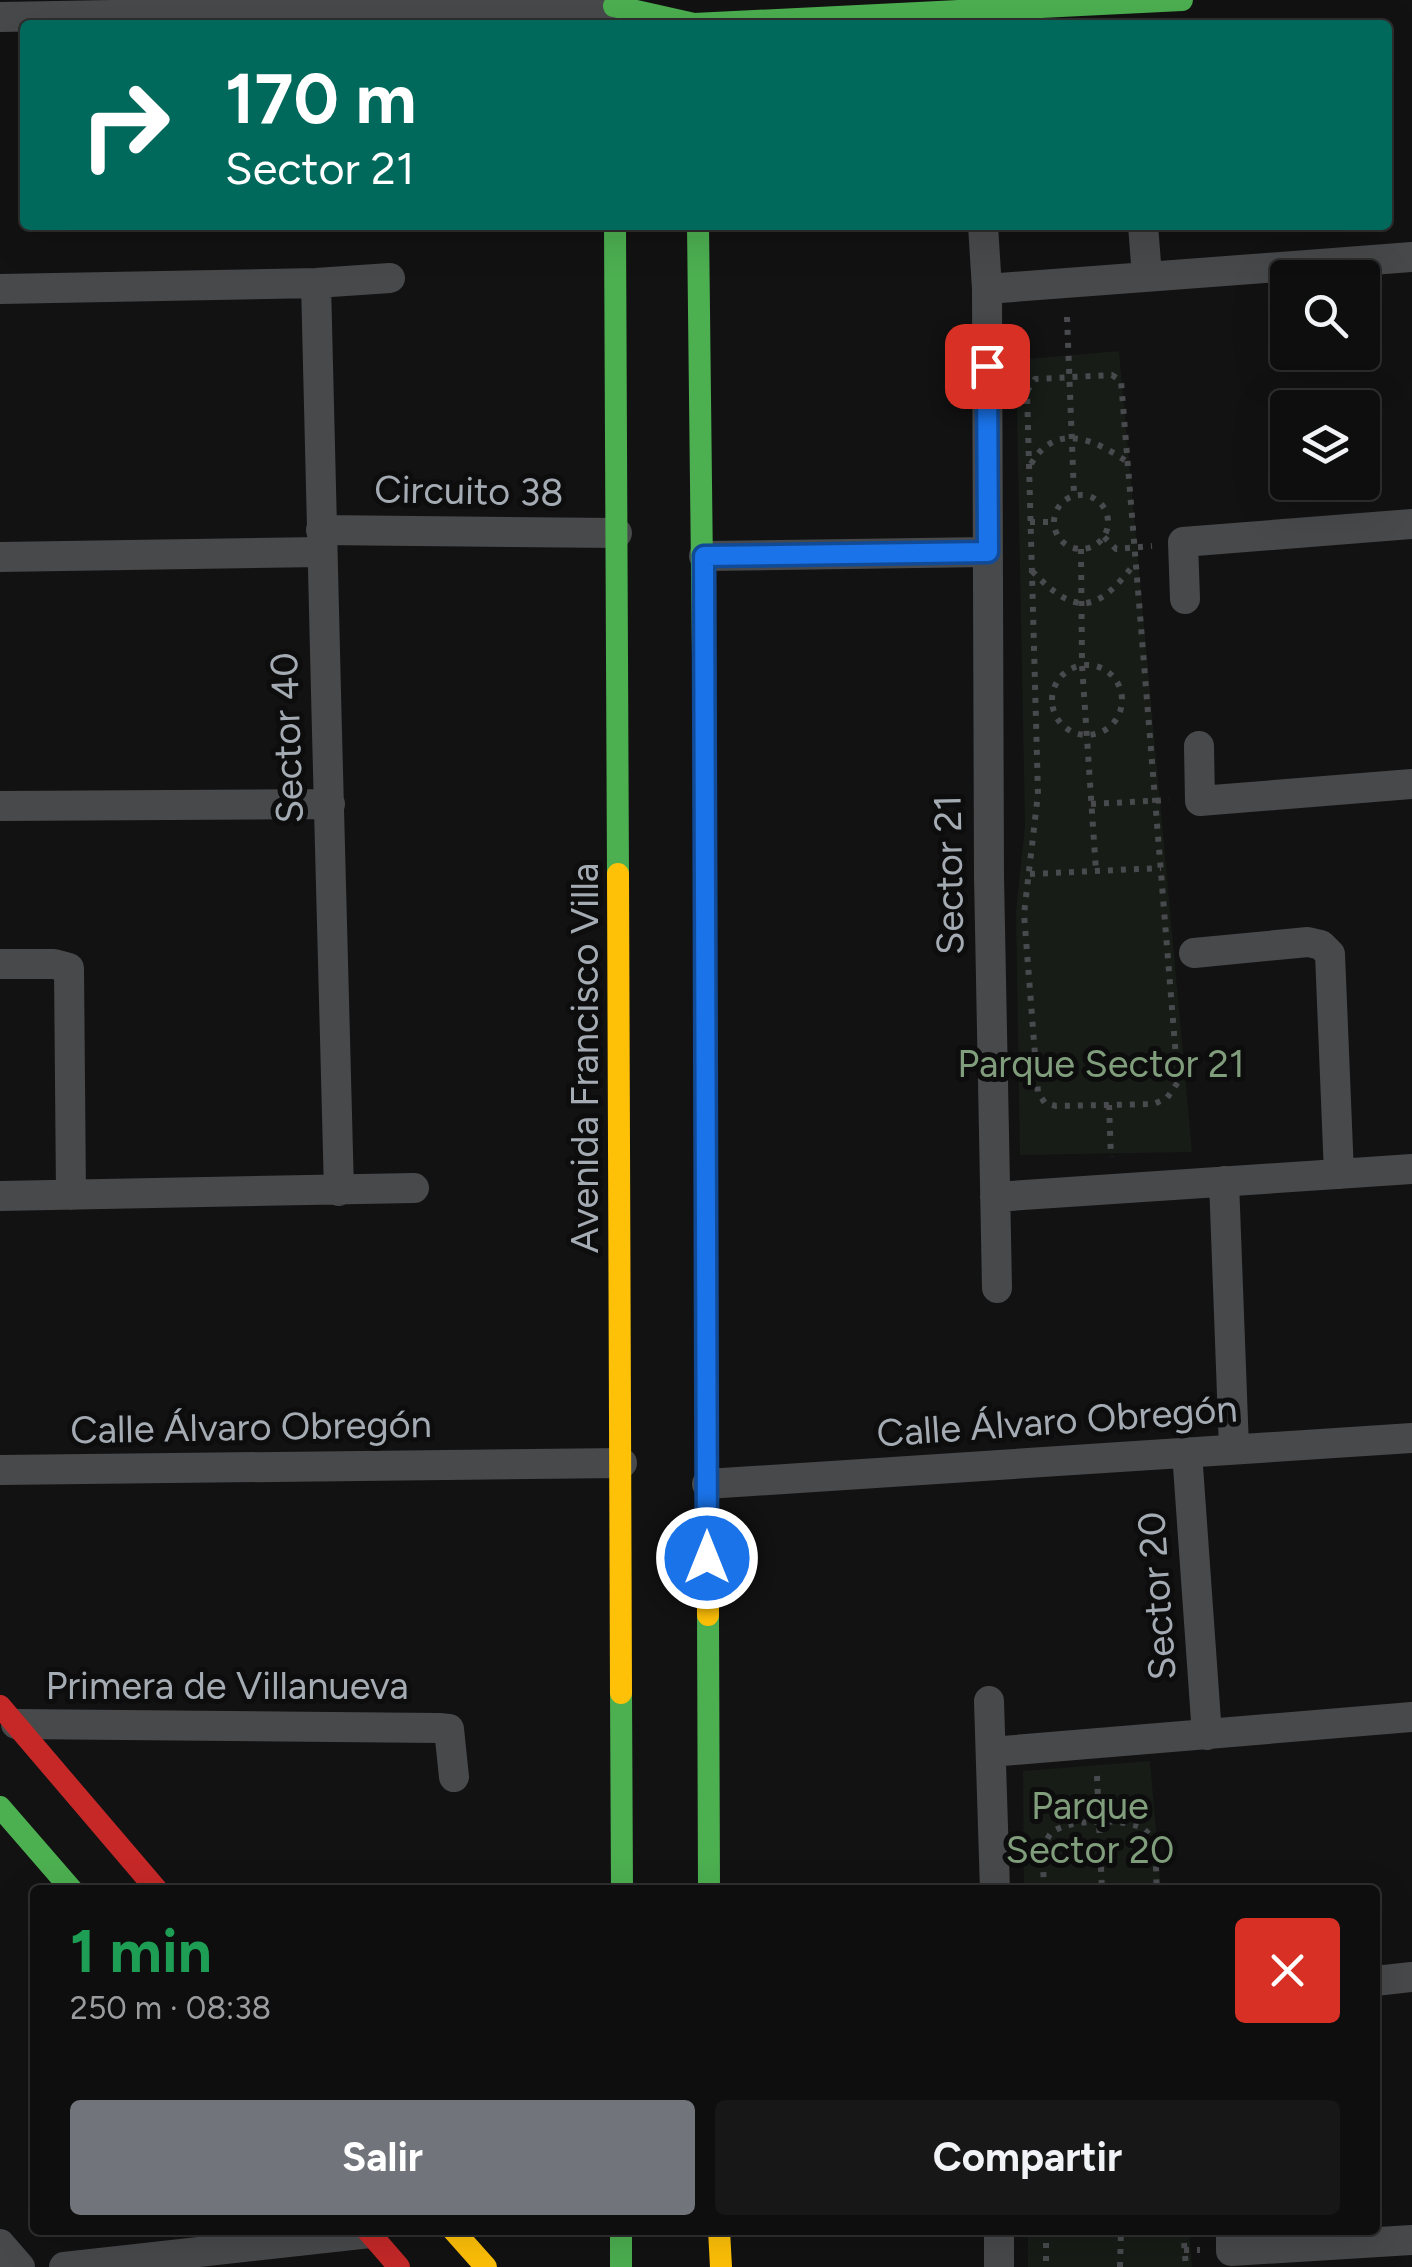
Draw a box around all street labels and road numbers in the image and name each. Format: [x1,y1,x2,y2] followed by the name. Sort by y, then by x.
[374,466,564,516] street label: Circuito 38
[261,652,313,824] street label: Sector 40
[925,795,973,955] street label: Sector 21
[562,863,608,1253] street label: Avenida Francisco Villa
[875,1385,1239,1457] street label: Calle Álvaro Obregón
[70,1401,432,1453] street label: Calle Álvaro Obregón
[1128,1510,1186,1682] street label: Sector 20
[45,1663,409,1709] street label: Primera de Villanueva

